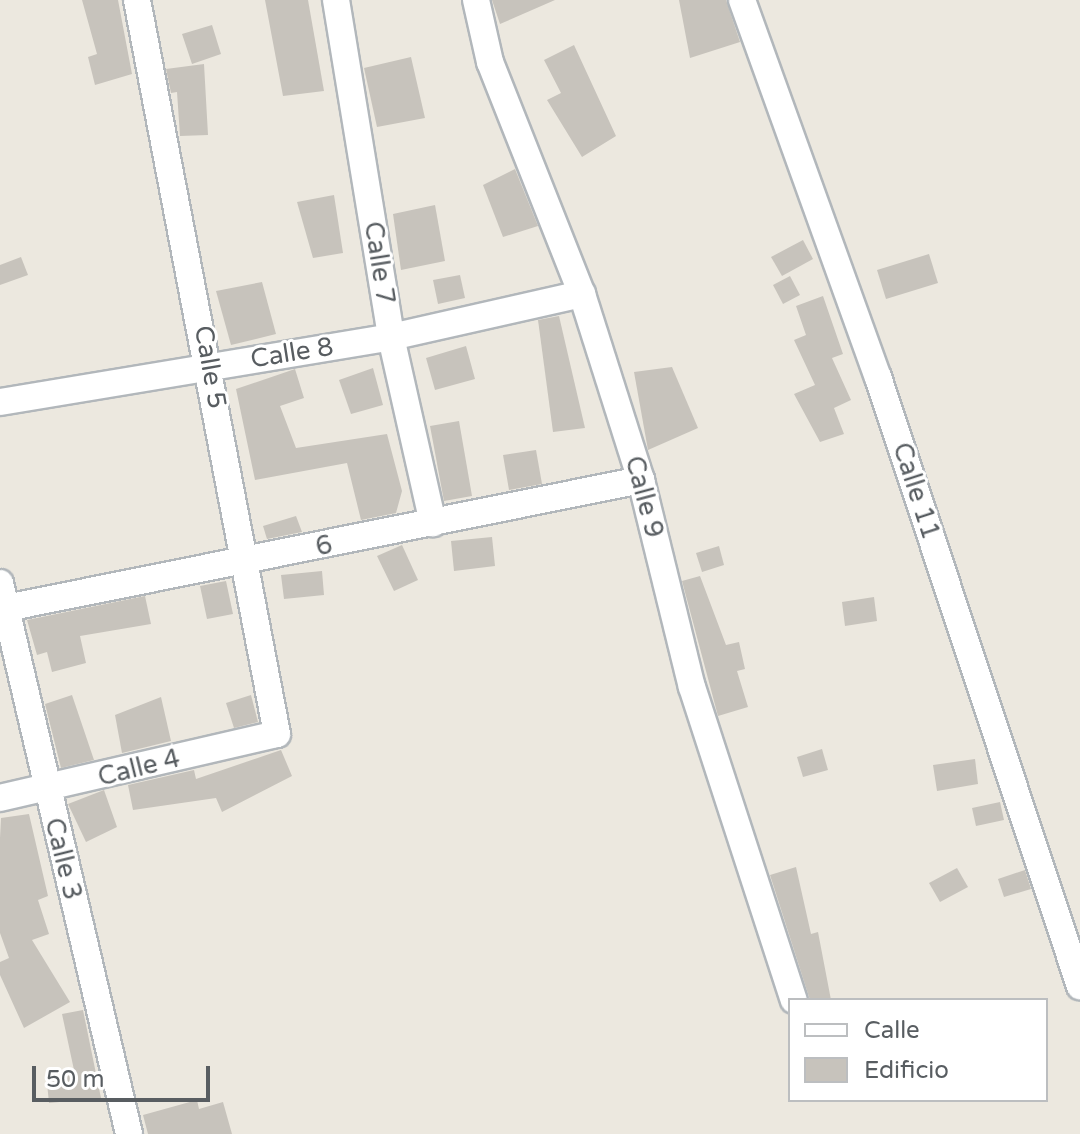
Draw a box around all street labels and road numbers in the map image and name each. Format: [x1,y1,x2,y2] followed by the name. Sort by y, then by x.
[357,219,401,307] street label: Calle 7
[187,323,233,411] street label: Calle 5
[248,331,336,375] street label: Calle 8
[886,439,946,543] street label: Calle 11
[618,453,670,541] street label: Calle 9
[313,529,335,563] street label: 6
[95,743,183,793] street label: Calle 4
[38,815,88,903] street label: Calle 3

